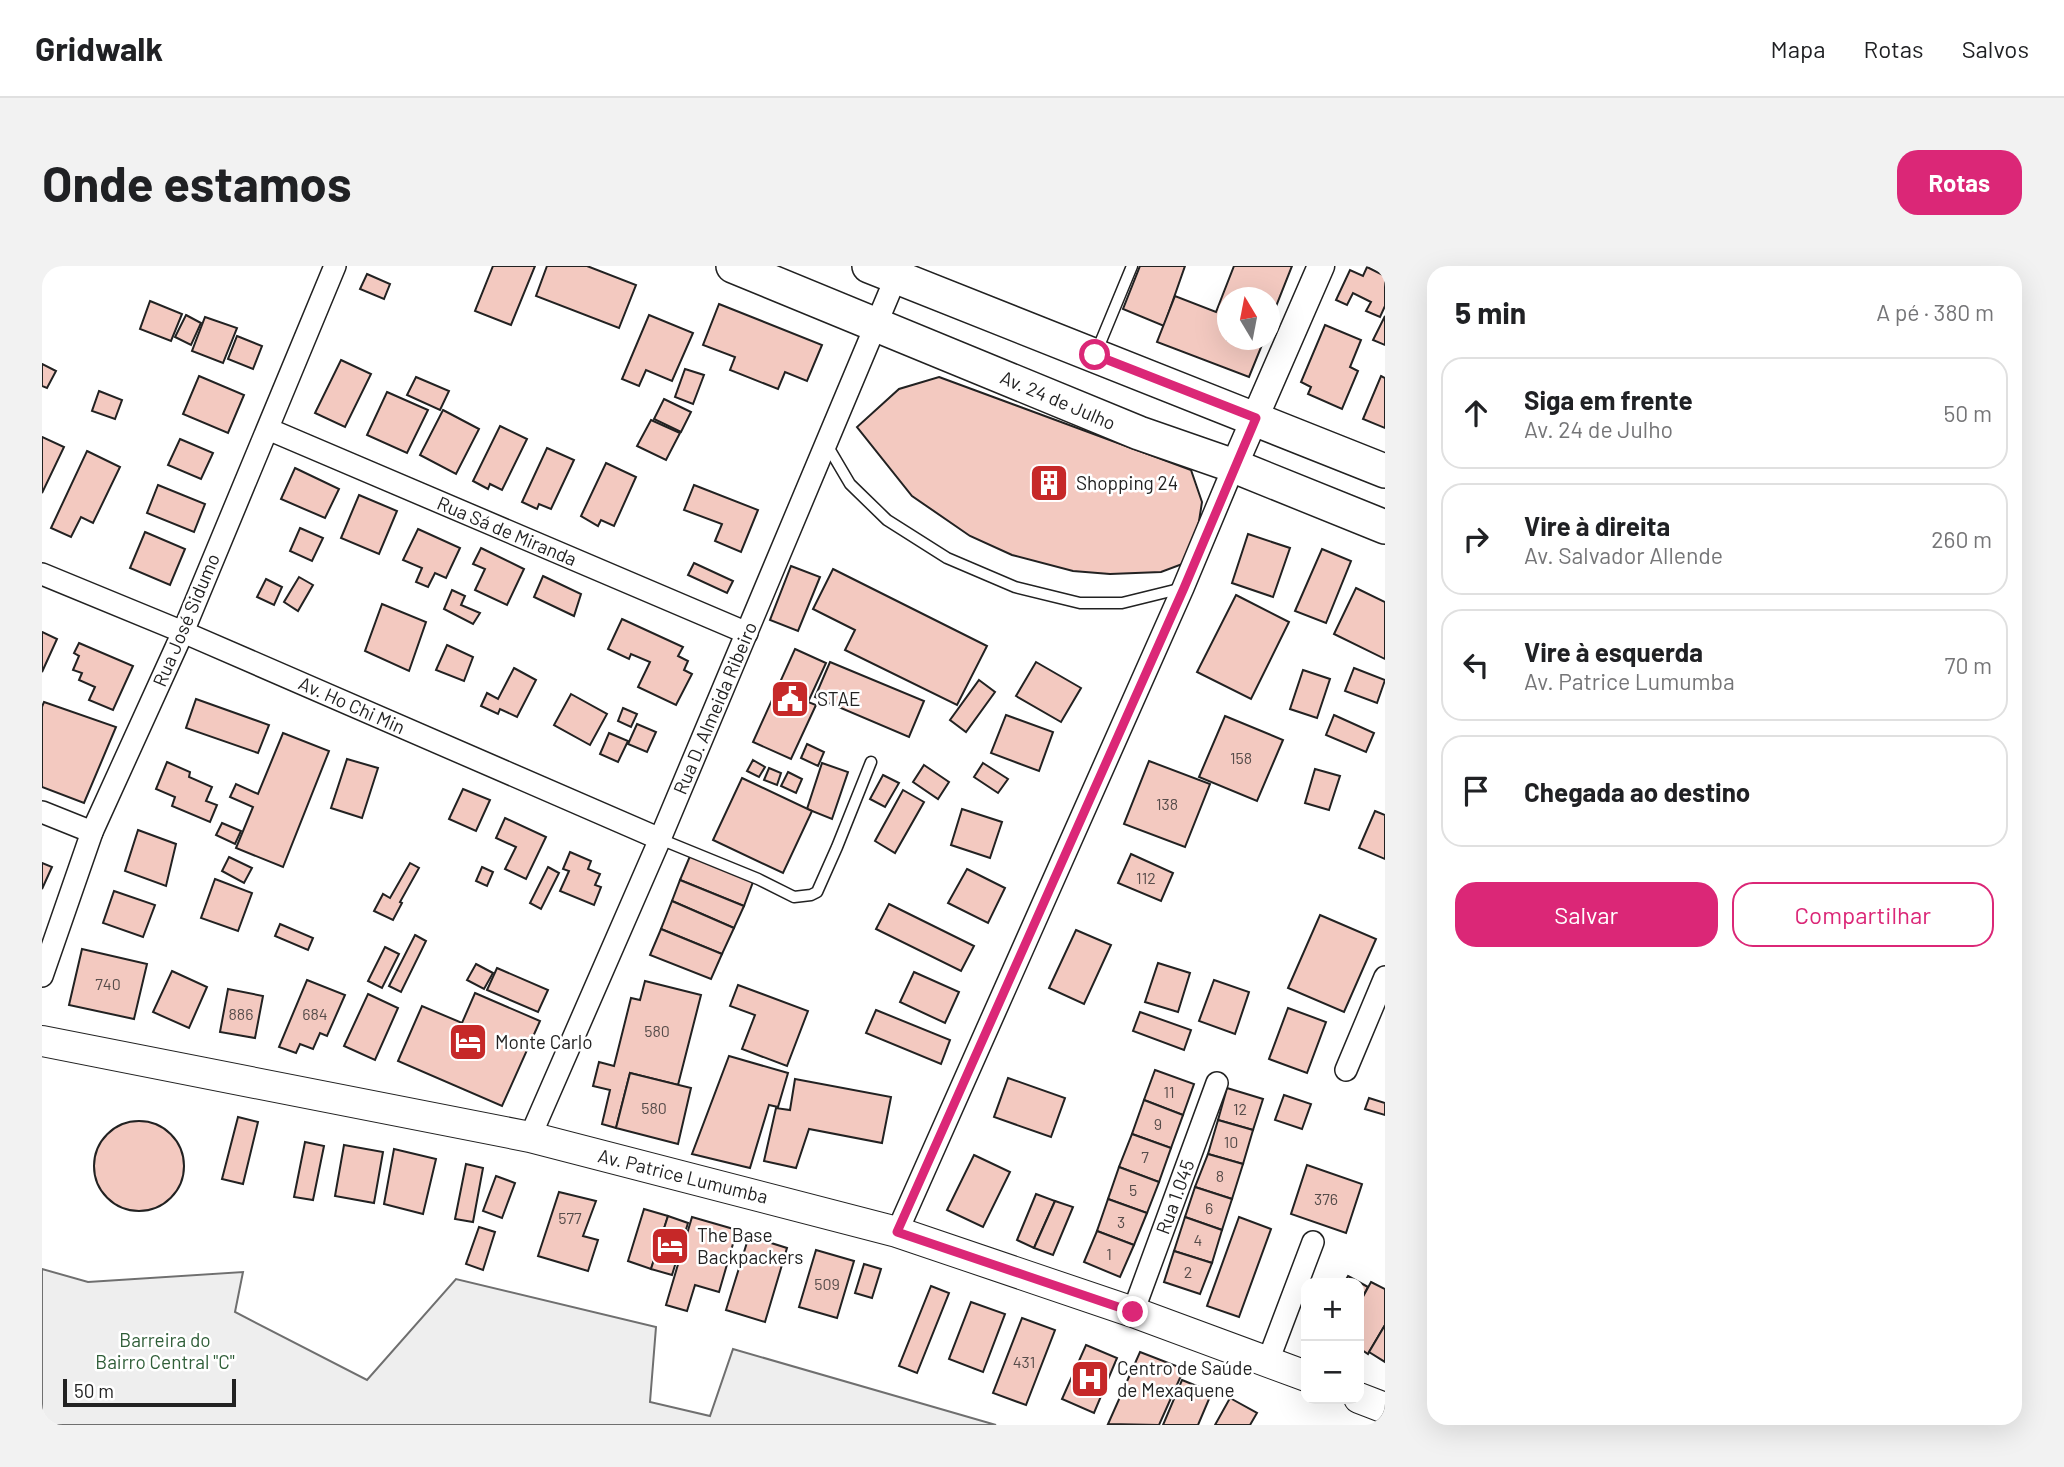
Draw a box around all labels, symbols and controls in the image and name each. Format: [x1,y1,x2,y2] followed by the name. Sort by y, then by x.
[35,28,163,68] text: Gridwalk
[1771,34,1826,63] text: Mapa
[1864,34,1924,63] text: Rotas
[1962,34,2029,63] text: Salvos
[1897,150,2022,215] button: Rotas
[42,153,351,212] text: Onde estamos
[1217,287,1280,350] north arrow
[1455,294,1526,330] text: 5 min
[1876,298,1994,326] text: A pé · 380 m
[1079,339,1110,370] route start
[997,365,1119,434] street label: Av. 24 de Julho
[1524,384,1693,415] text: Siga em frente
[1457,394,1495,432] icon: ahead
[1944,399,1992,427] text: 50 m
[1524,415,1673,443] text: Av. 24 de Julho
[1028,462,1070,504] building icon: Shopping 24
[1076,471,1178,494] place label: Shopping 24
[434,491,580,570] street label: Rua Sá de Miranda
[1524,510,1670,541] text: Vire à direita
[1457,520,1495,558] icon: right
[1931,525,1992,553] text: 260 m
[1524,541,1723,569] text: Av. Salvador Allende
[147,550,224,690] street label: Rua José Sidumo
[668,618,761,797] street label: Rua D. Almeida Ribeiro
[1524,636,1703,667] text: Vire à esquerda
[1457,646,1495,684] icon: left
[1945,651,1992,679] text: 70 m
[1524,667,1735,695] text: Av. Patrice Lumumba
[295,671,409,738] street label: Av. Ho Chi Min
[769,678,811,720] public building icon: STAE
[817,687,860,710] place label: STAE
[1230,748,1252,767] house number: 158
[1457,772,1495,810] icon: arrive
[1524,776,1750,807] text: Chegada ao destino
[1156,794,1178,813] house number: 138
[1136,868,1156,887] house number: 112
[1455,882,1718,947] button: Salvar
[1732,882,1994,947] button: Compartilhar
[95,974,121,993] house number: 740
[229,1004,253,1023] house number: 886
[302,1004,328,1023] house number: 684
[447,1021,489,1063] hotel icon: Monte Carlo
[644,1021,670,1040] house number: 580
[495,1030,593,1053] place label: Monte Carlo
[1163,1082,1175,1101] house number: 11
[641,1098,667,1117] house number: 580
[1233,1099,1247,1118] house number: 12
[1154,1114,1162,1133] house number: 9
[1224,1132,1238,1151] house number: 10
[596,1143,770,1208] street label: Av. Patrice Lumumba
[1141,1147,1149,1166] house number: 7
[1150,1156,1199,1237] street label: Rua 1.045
[1216,1166,1224,1185] house number: 8
[1129,1180,1137,1199] house number: 5
[1314,1189,1338,1208] house number: 376
[1205,1198,1213,1217] house number: 6
[558,1208,582,1227] house number: 577
[1117,1212,1125,1231] house number: 3
[697,1223,803,1268] place label: The Base Backpackers
[649,1225,691,1267] hotel icon: The Base Backpackers
[1194,1230,1202,1249] house number: 4
[1106,1244,1112,1263] house number: 1
[1184,1262,1192,1281] house number: 2
[814,1274,840,1293] house number: 509
[1301,1278,1364,1404] map controls
[1301,1278,1364,1341] button: +
[1117,1296,1148,1327] route end
[95,1328,235,1373] park label: Barreira do Bairro Central "C"
[1301,1341,1364,1404] button: −
[1013,1352,1035,1371] house number: 431
[1117,1356,1253,1401] place label: Centro de Saúde de Mexaquene
[1069,1358,1111,1400] hospital icon: Centro de Saúde de Mexaquene
[63,1376,236,1408] scale bar
[74,1379,114,1402] text: 50 m

